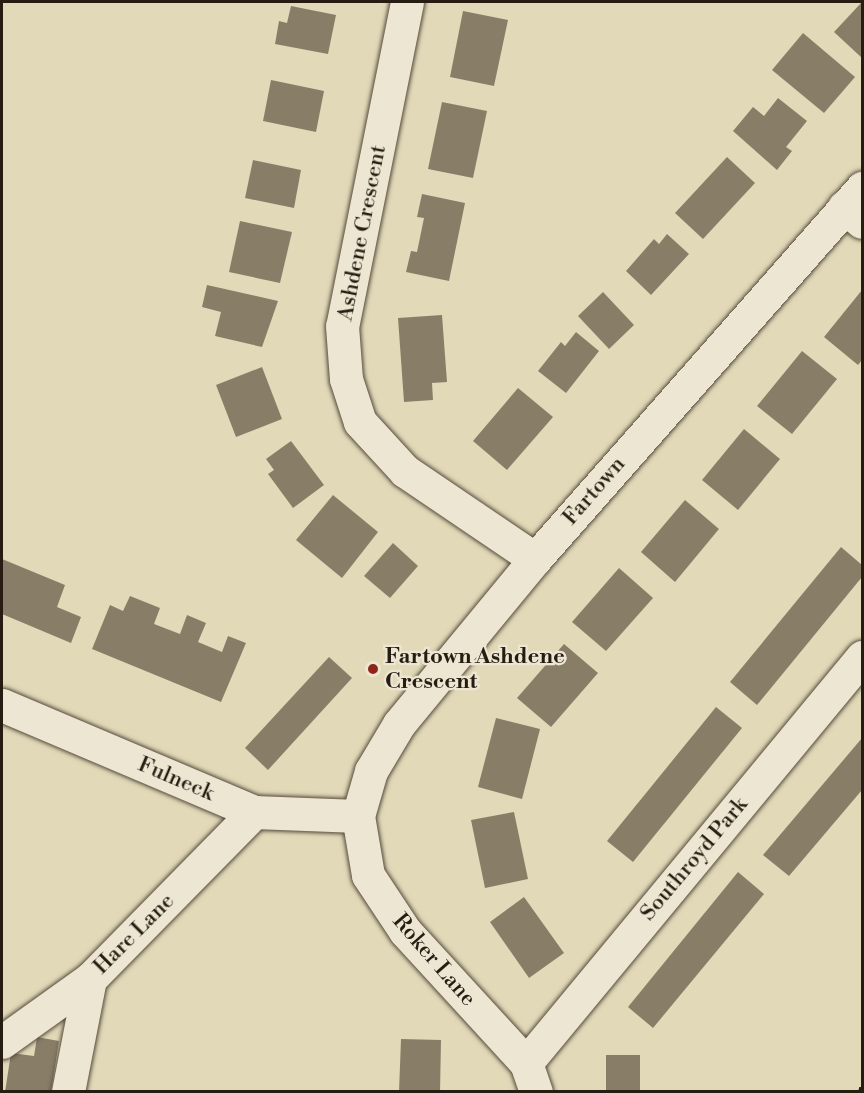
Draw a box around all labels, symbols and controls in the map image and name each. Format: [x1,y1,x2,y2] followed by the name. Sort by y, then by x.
[332,143,392,323] street label: Ashdene Crescent
[557,451,631,531] street label: Fartown
[385,643,565,694] place label: Fartown Ashdene Crescent
[366,662,380,676] marker: Fartown Ashdene Crescent
[134,751,218,807] street label: Fulneck
[635,792,753,926] street label: Southroyd Park
[88,888,180,980] street label: Hare Lane
[387,908,481,1012] street label: Roker Lane

